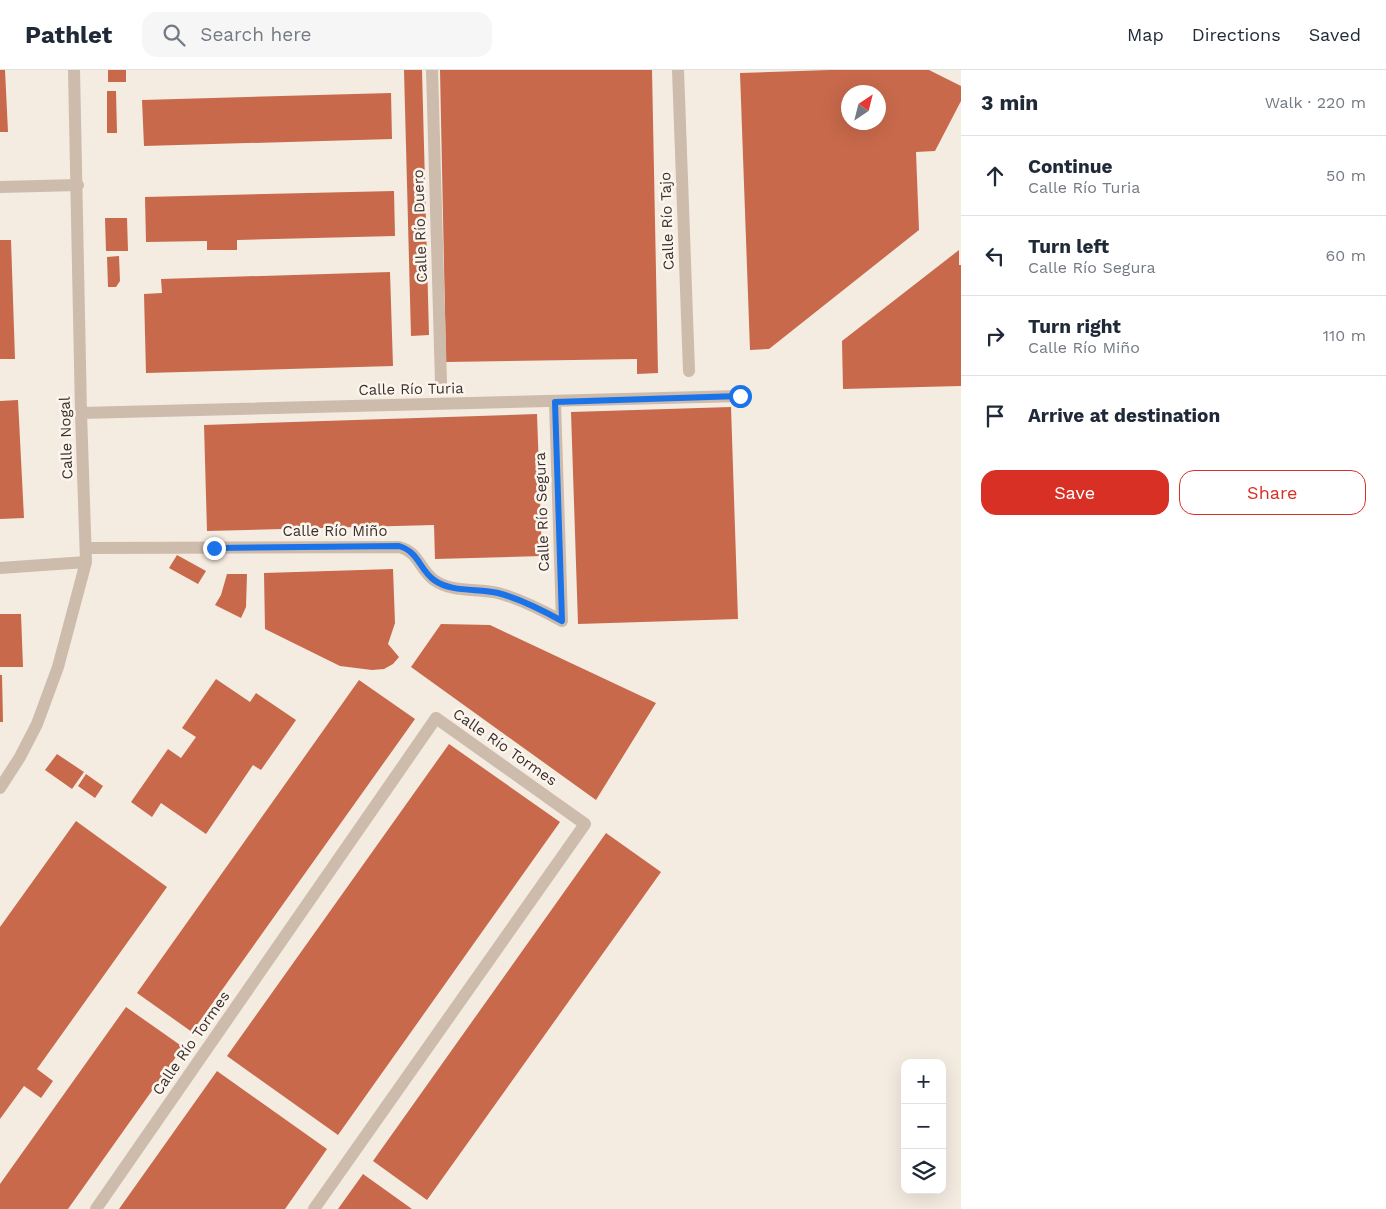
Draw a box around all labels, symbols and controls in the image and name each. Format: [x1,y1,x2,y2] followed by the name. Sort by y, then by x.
[142,12,492,57] search box
[25,21,112,49] text: Pathlet
[160,21,188,49] icon: search
[200,23,312,46] text: Search here
[1127,24,1164,45] text: Map
[1192,24,1281,45] text: Directions
[1309,24,1361,45] text: Saved
[841,85,886,130] north arrow
[981,90,1038,115] text: 3 min
[1265,93,1366,112] text: Walk · 220 m
[1028,155,1112,178] text: Continue
[981,162,1009,190] icon: ahead
[1326,166,1366,185] text: 50 m
[409,169,431,283] street label: Calle Río Duero
[656,172,678,270] street label: Calle Río Tajo
[1028,178,1140,197] text: Calle Río Turia
[1028,235,1109,258] text: Turn left
[981,242,1009,270] icon: left
[1326,246,1366,265] text: 60 m
[1028,258,1156,277] text: Calle Río Segura
[1028,315,1121,338] text: Turn right
[981,322,1009,350] icon: right
[1323,326,1366,345] text: 110 m
[1028,338,1140,357] text: Calle Río Miño
[358,379,464,399] street label: Calle Río Turia
[729,385,752,408] route start
[56,396,76,480] street label: Calle Nogal
[981,402,1009,430] icon: arrive
[1028,404,1220,427] text: Arrive at destination
[531,451,553,572] street label: Calle Río Segura
[981,470,1169,515] button: Save
[1179,470,1366,515] button: Share
[283,522,387,540] street label: Calle Río Miño
[203,537,226,560] route end
[450,704,561,790] street label: Calle Río Tormes
[148,987,234,1098] street label: Calle Río Tormes
[901,1059,946,1194] map controls
[901,1059,946,1104] button: +
[901,1104,946,1149] button: −
[901,1149,946,1194] button: layers

